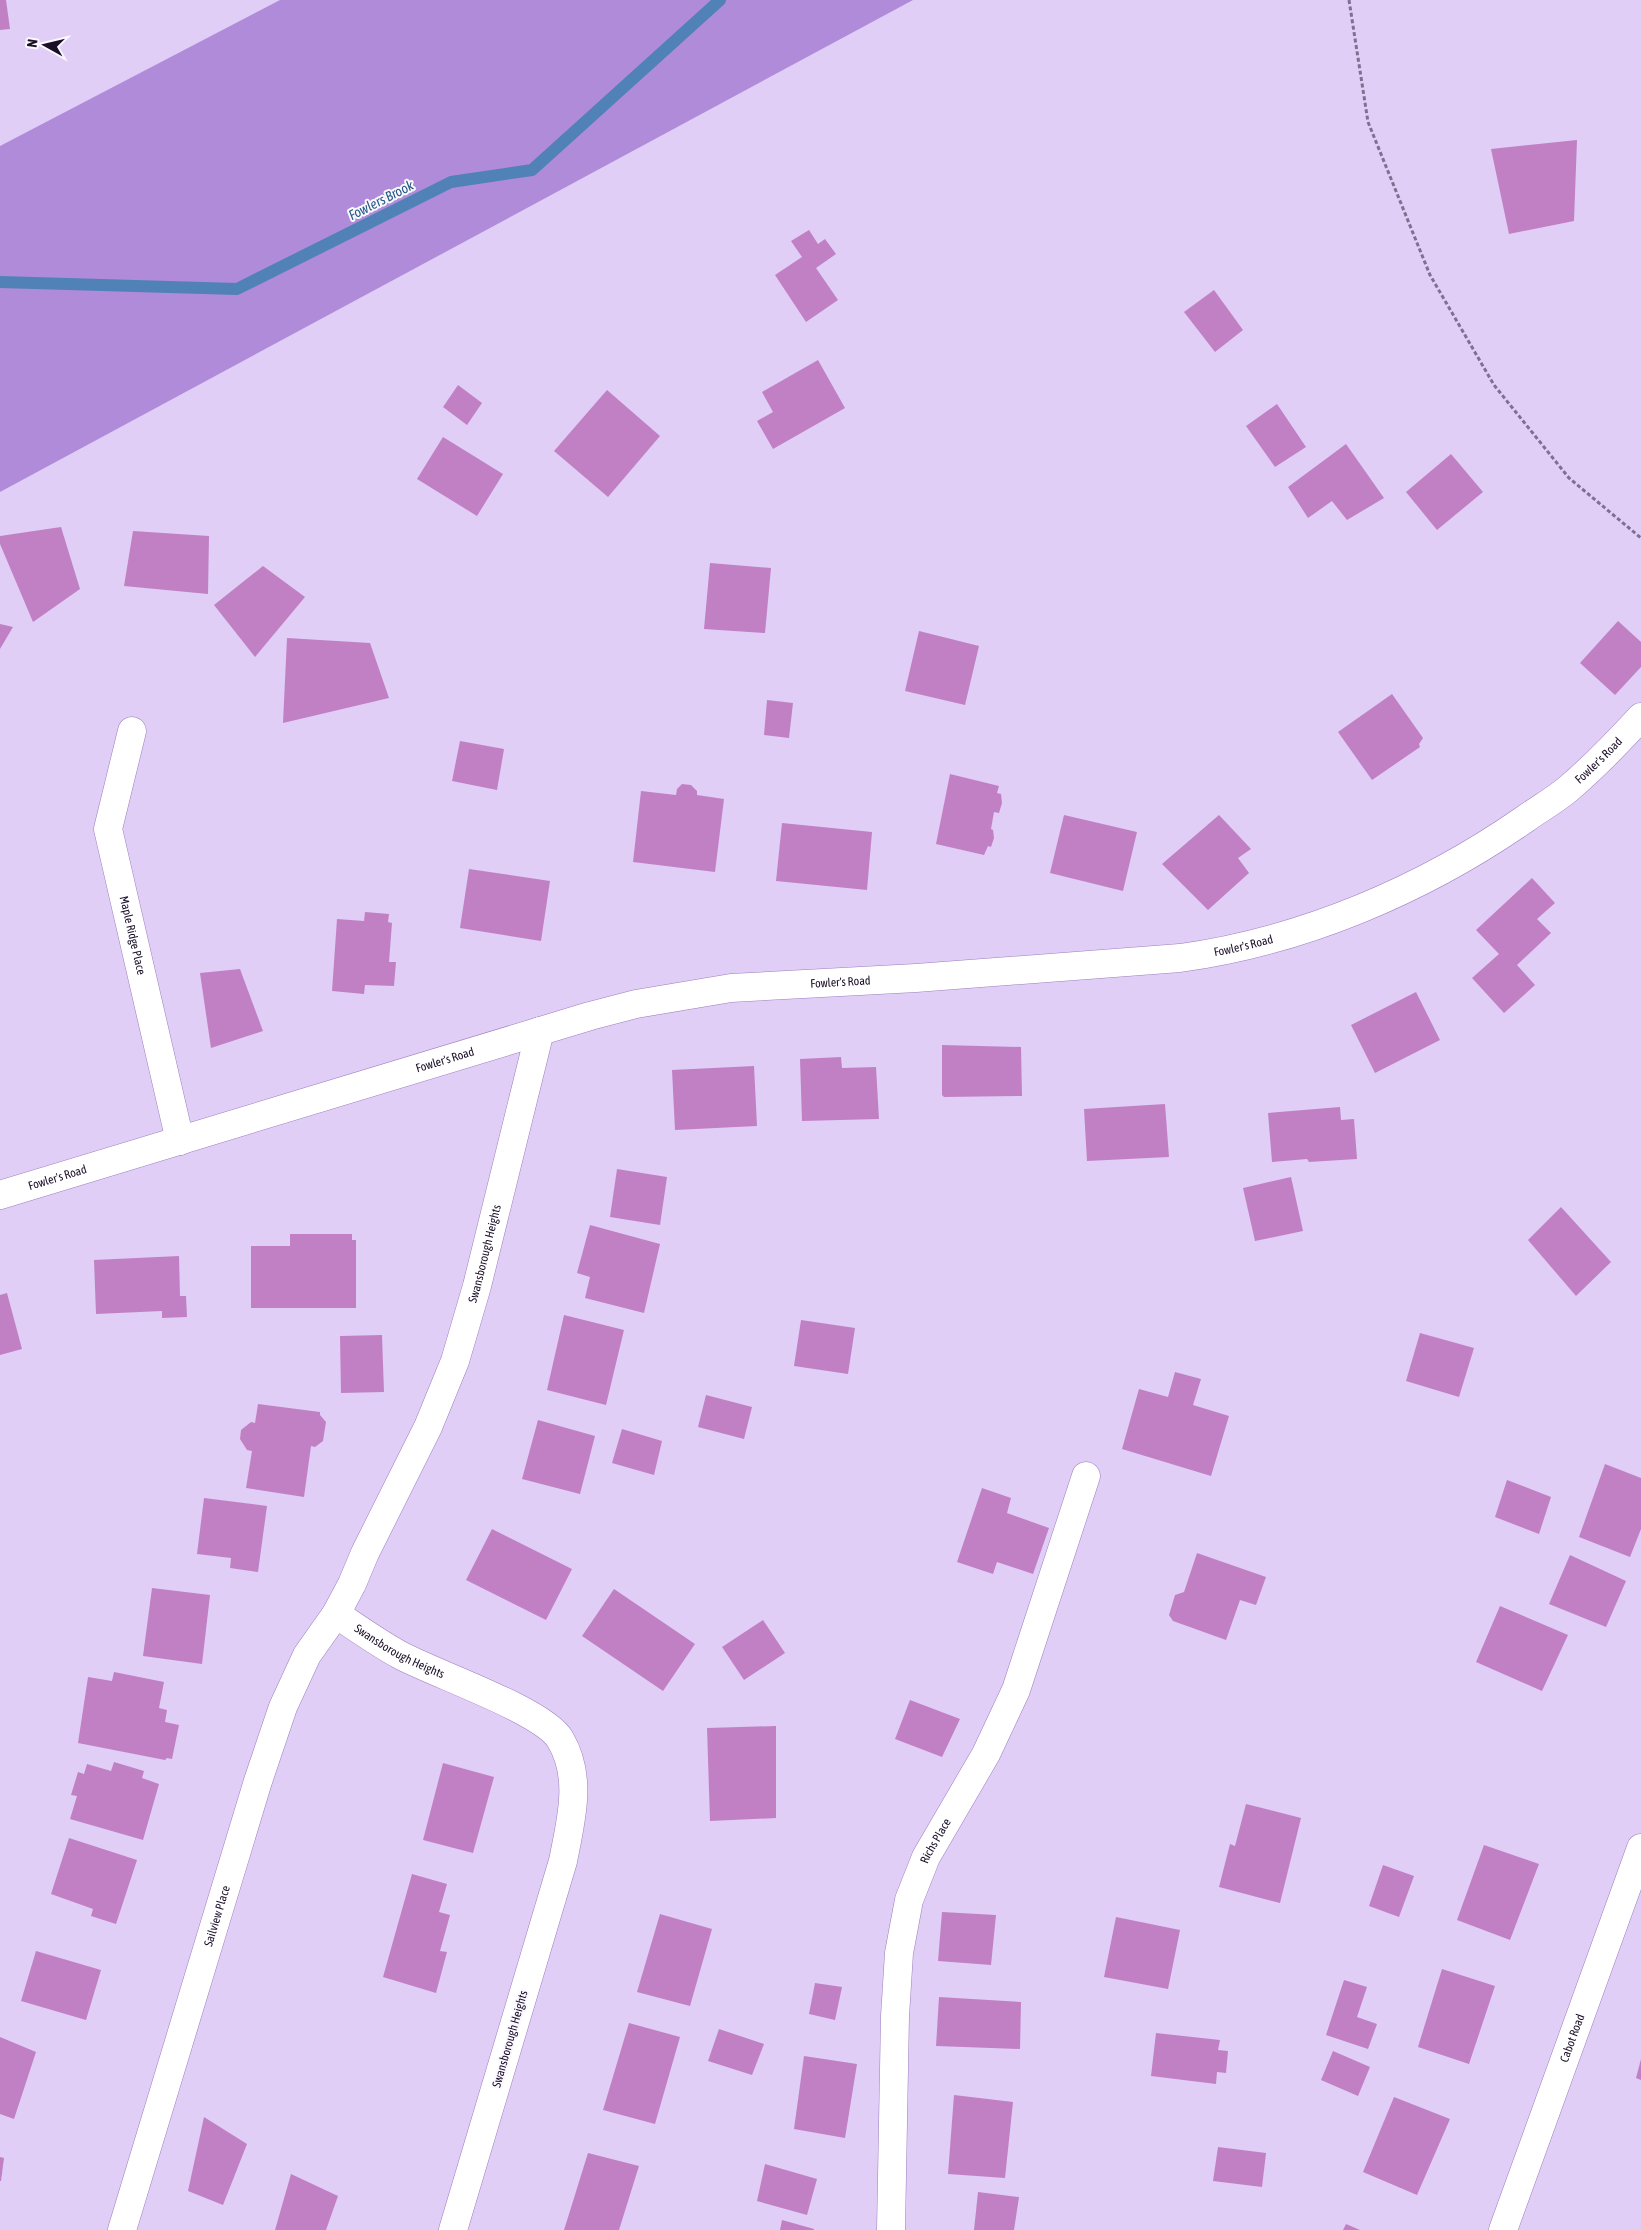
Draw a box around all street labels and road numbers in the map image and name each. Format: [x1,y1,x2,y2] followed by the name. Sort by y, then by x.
[1572,735,1625,787] street label: Fowler's Road
[117,894,148,976] street label: Maple Ridge Place
[1213,932,1274,959] street label: Fowler's Road
[810,973,871,991] street label: Fowler's Road
[414,1045,476,1075] street label: Fowler's Road
[27,1162,88,1193] street label: Fowler's Road
[466,1203,504,1304] street label: Swansborough Heights
[352,1621,446,1681] street label: Swansborough Heights
[917,1816,954,1865] street label: Richs Place
[201,1884,233,1948] street label: Sailview Place
[489,1989,531,2089] street label: Swansborough Heights
[1557,2012,1587,2064] street label: Cabot Road

